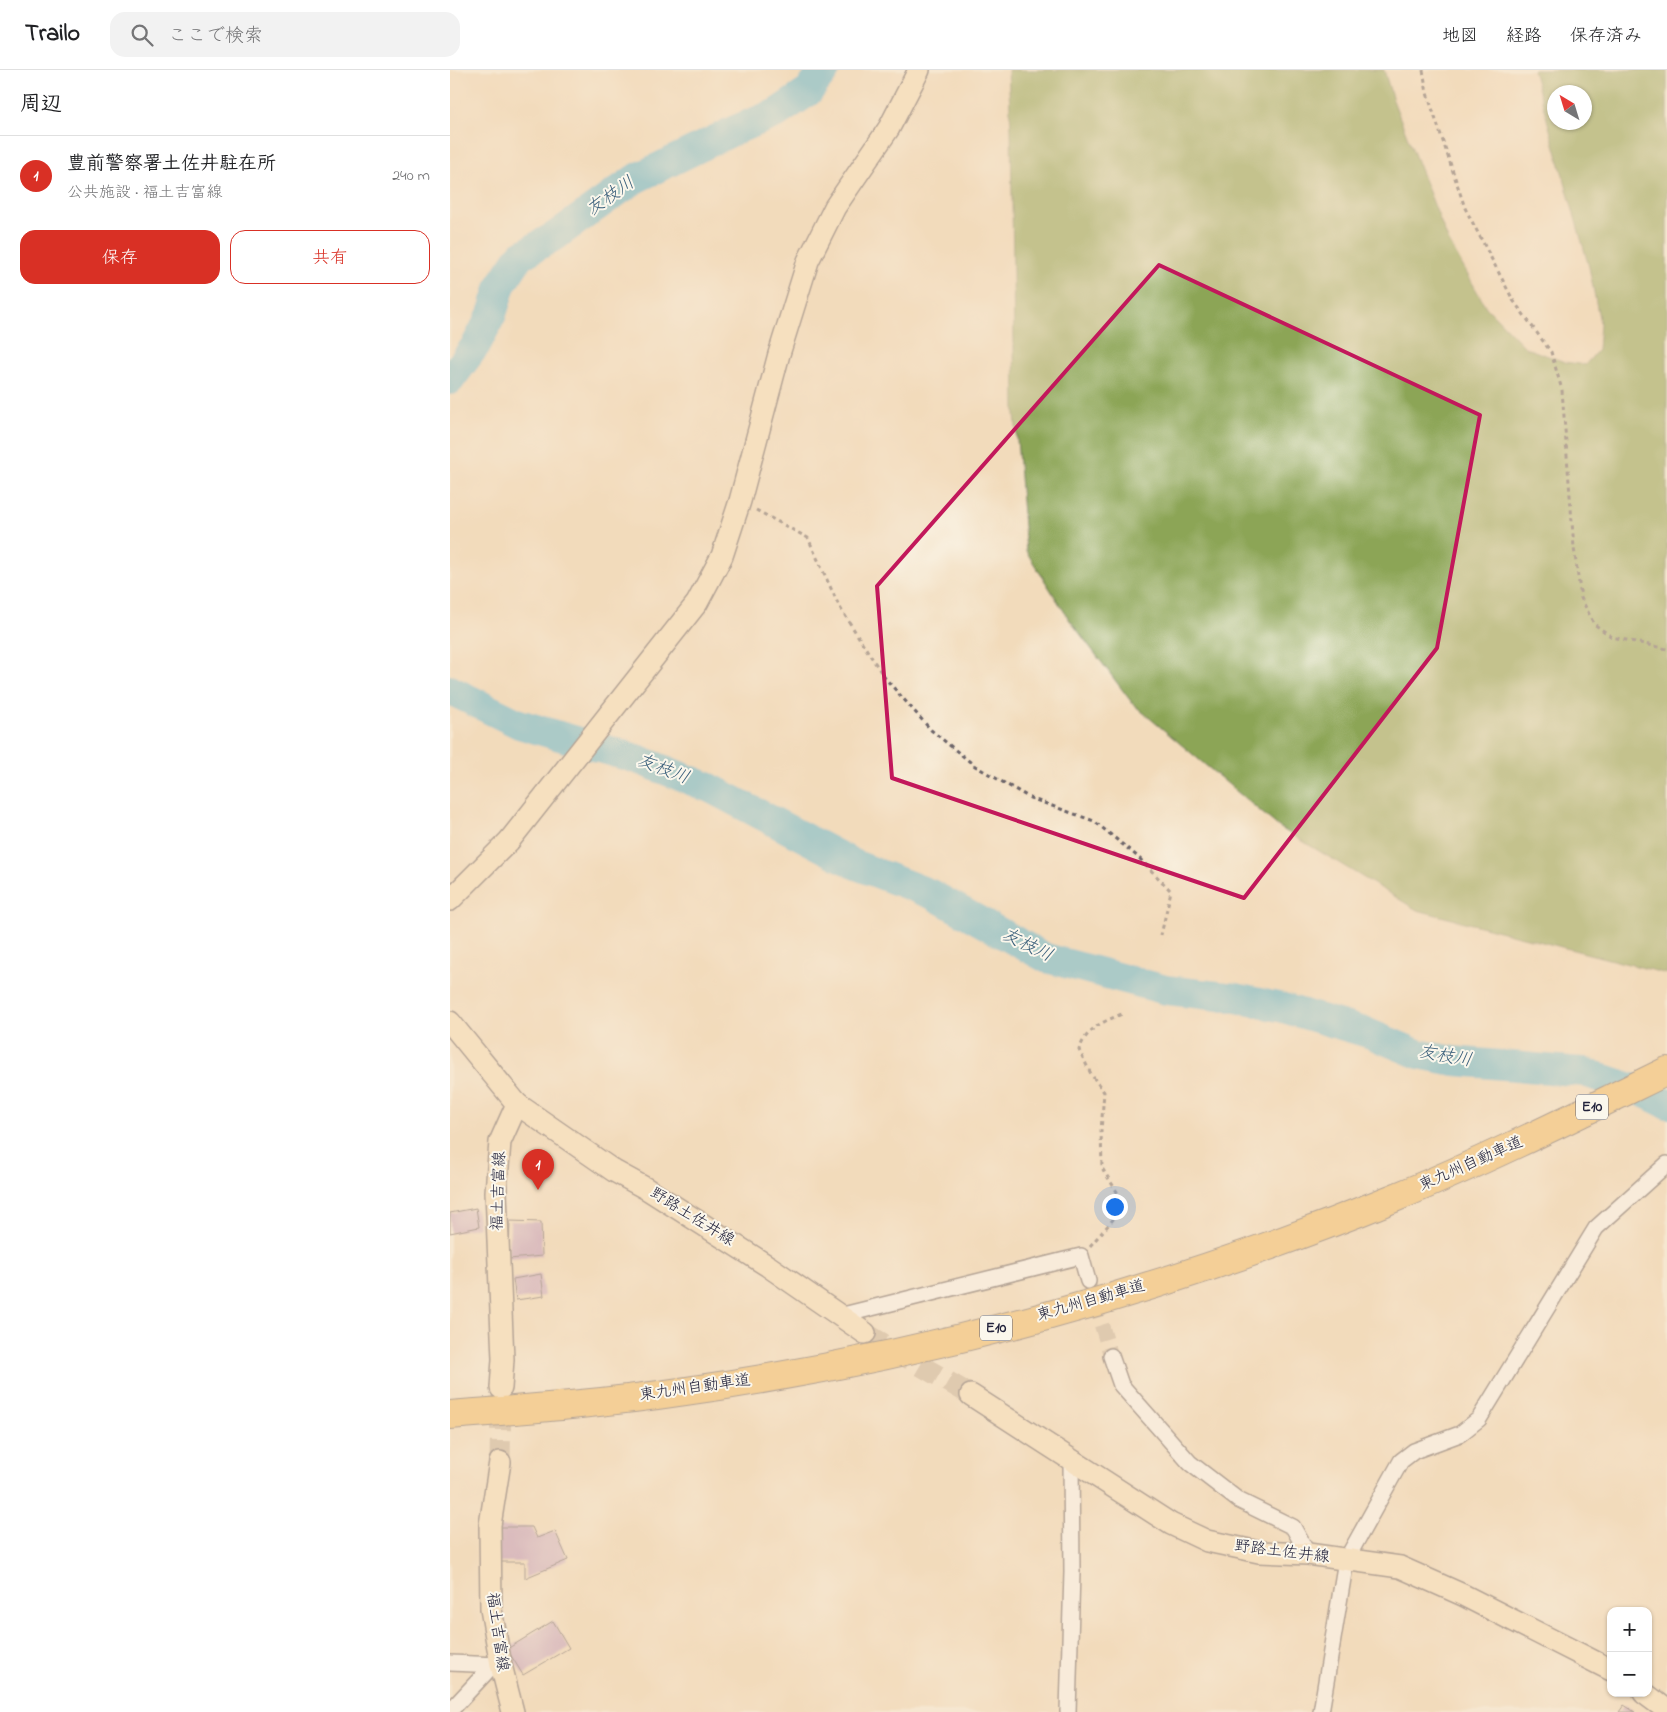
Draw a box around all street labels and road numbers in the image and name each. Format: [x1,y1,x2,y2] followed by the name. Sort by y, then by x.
[1576,1094,1608,1120] road number: E10
[1415,1130,1527,1198] street label: 東九州自動車道
[486,1151,512,1231] street label: 福土吉富線
[645,1181,739,1253] street label: 野路土佐井線
[1034,1274,1148,1328] street label: 東九州自動車道
[980,1316,1012,1340] road number: E10
[638,1368,752,1408] street label: 東九州自動車道
[1233,1534,1331,1570] street label: 野路土佐井線
[480,1591,514,1673] street label: 福土吉富線

